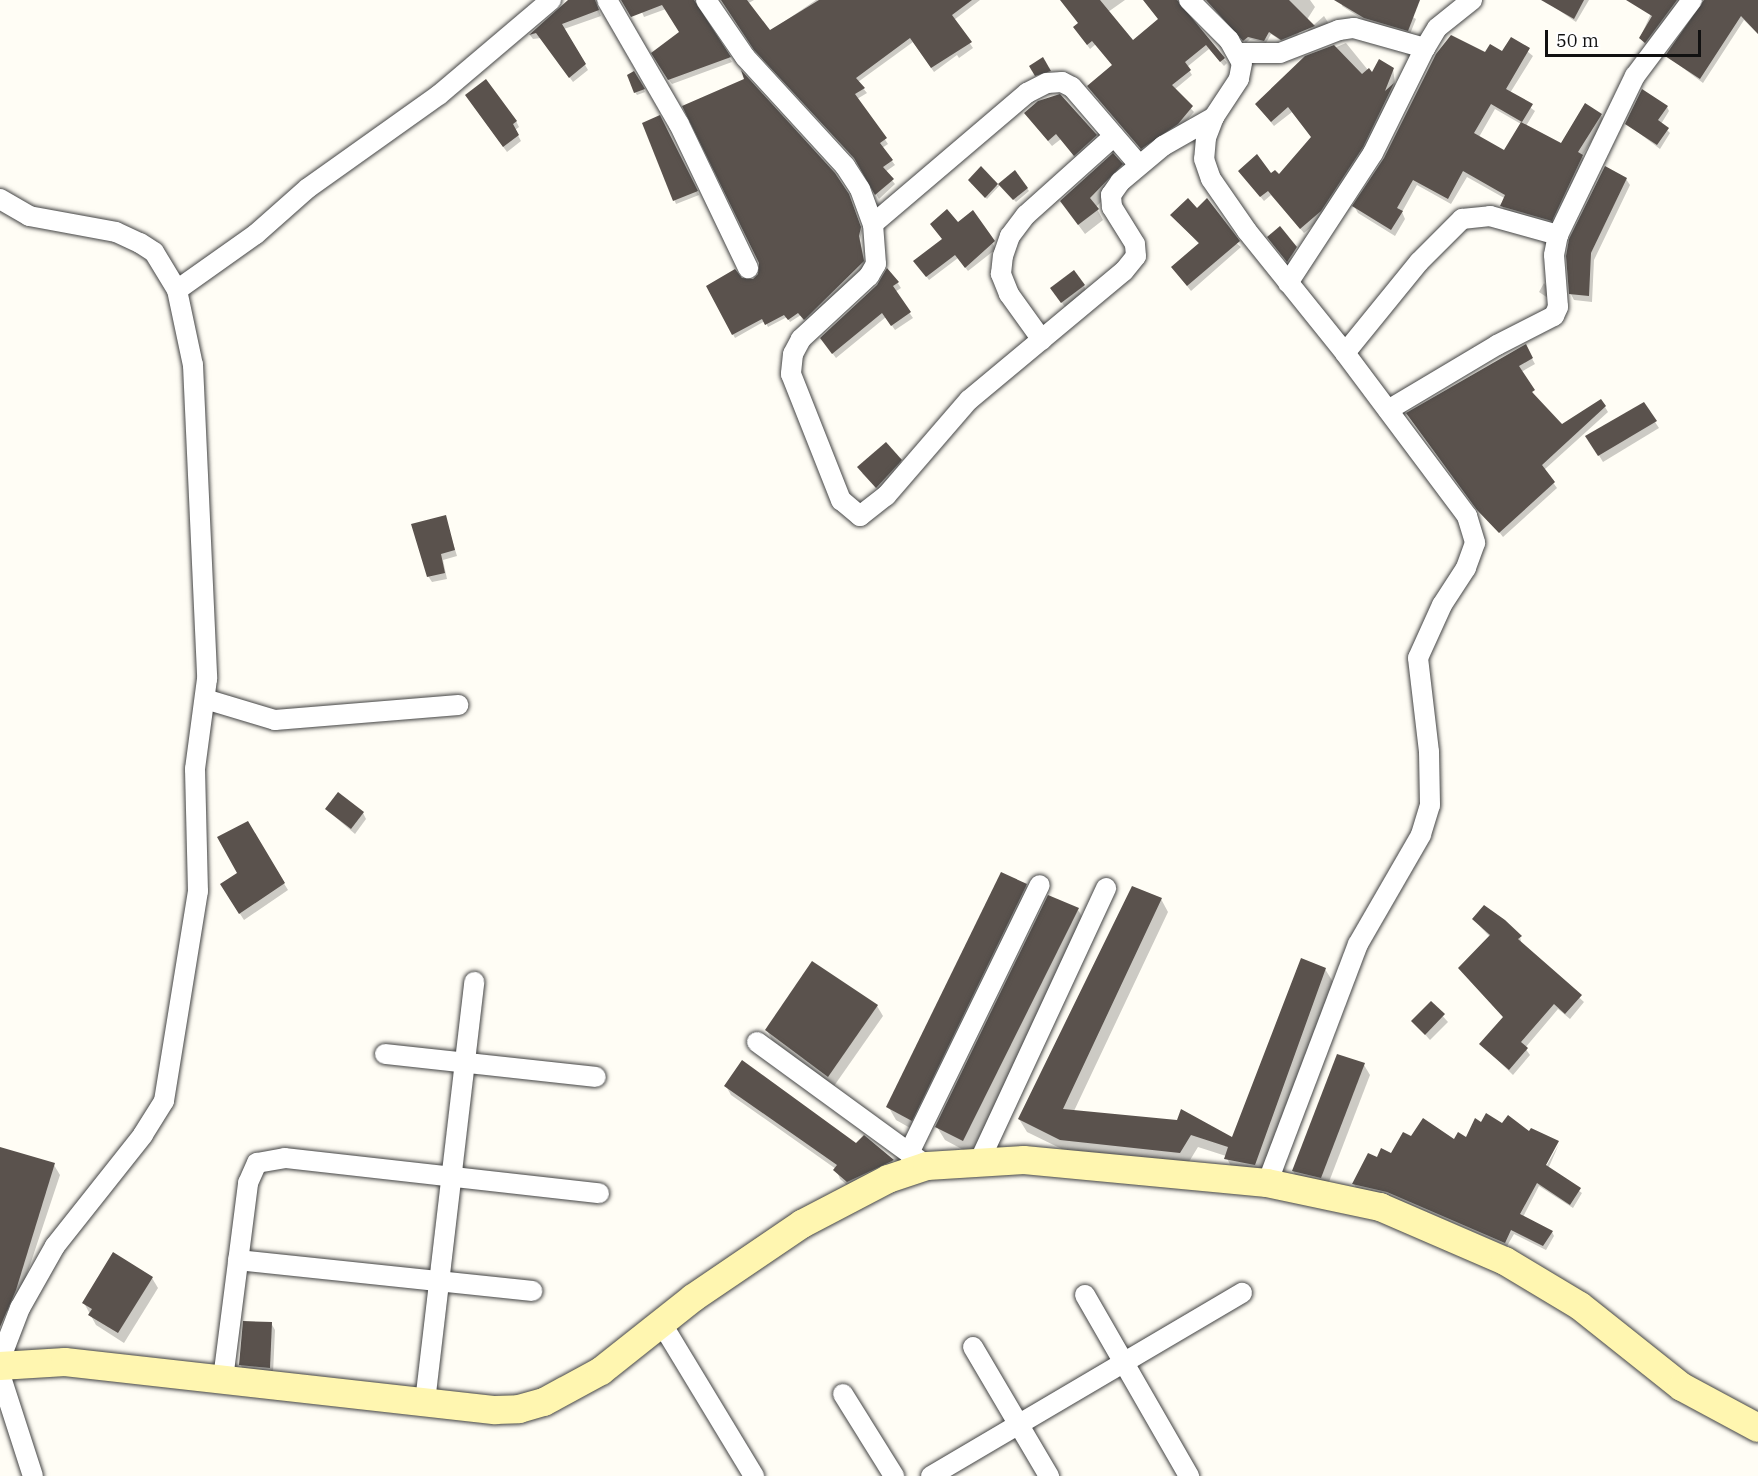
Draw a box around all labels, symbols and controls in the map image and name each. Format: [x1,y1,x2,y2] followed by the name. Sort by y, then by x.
[1548,18,1704,56] scale bar
[1556,29,1599,52] text: 50 m

